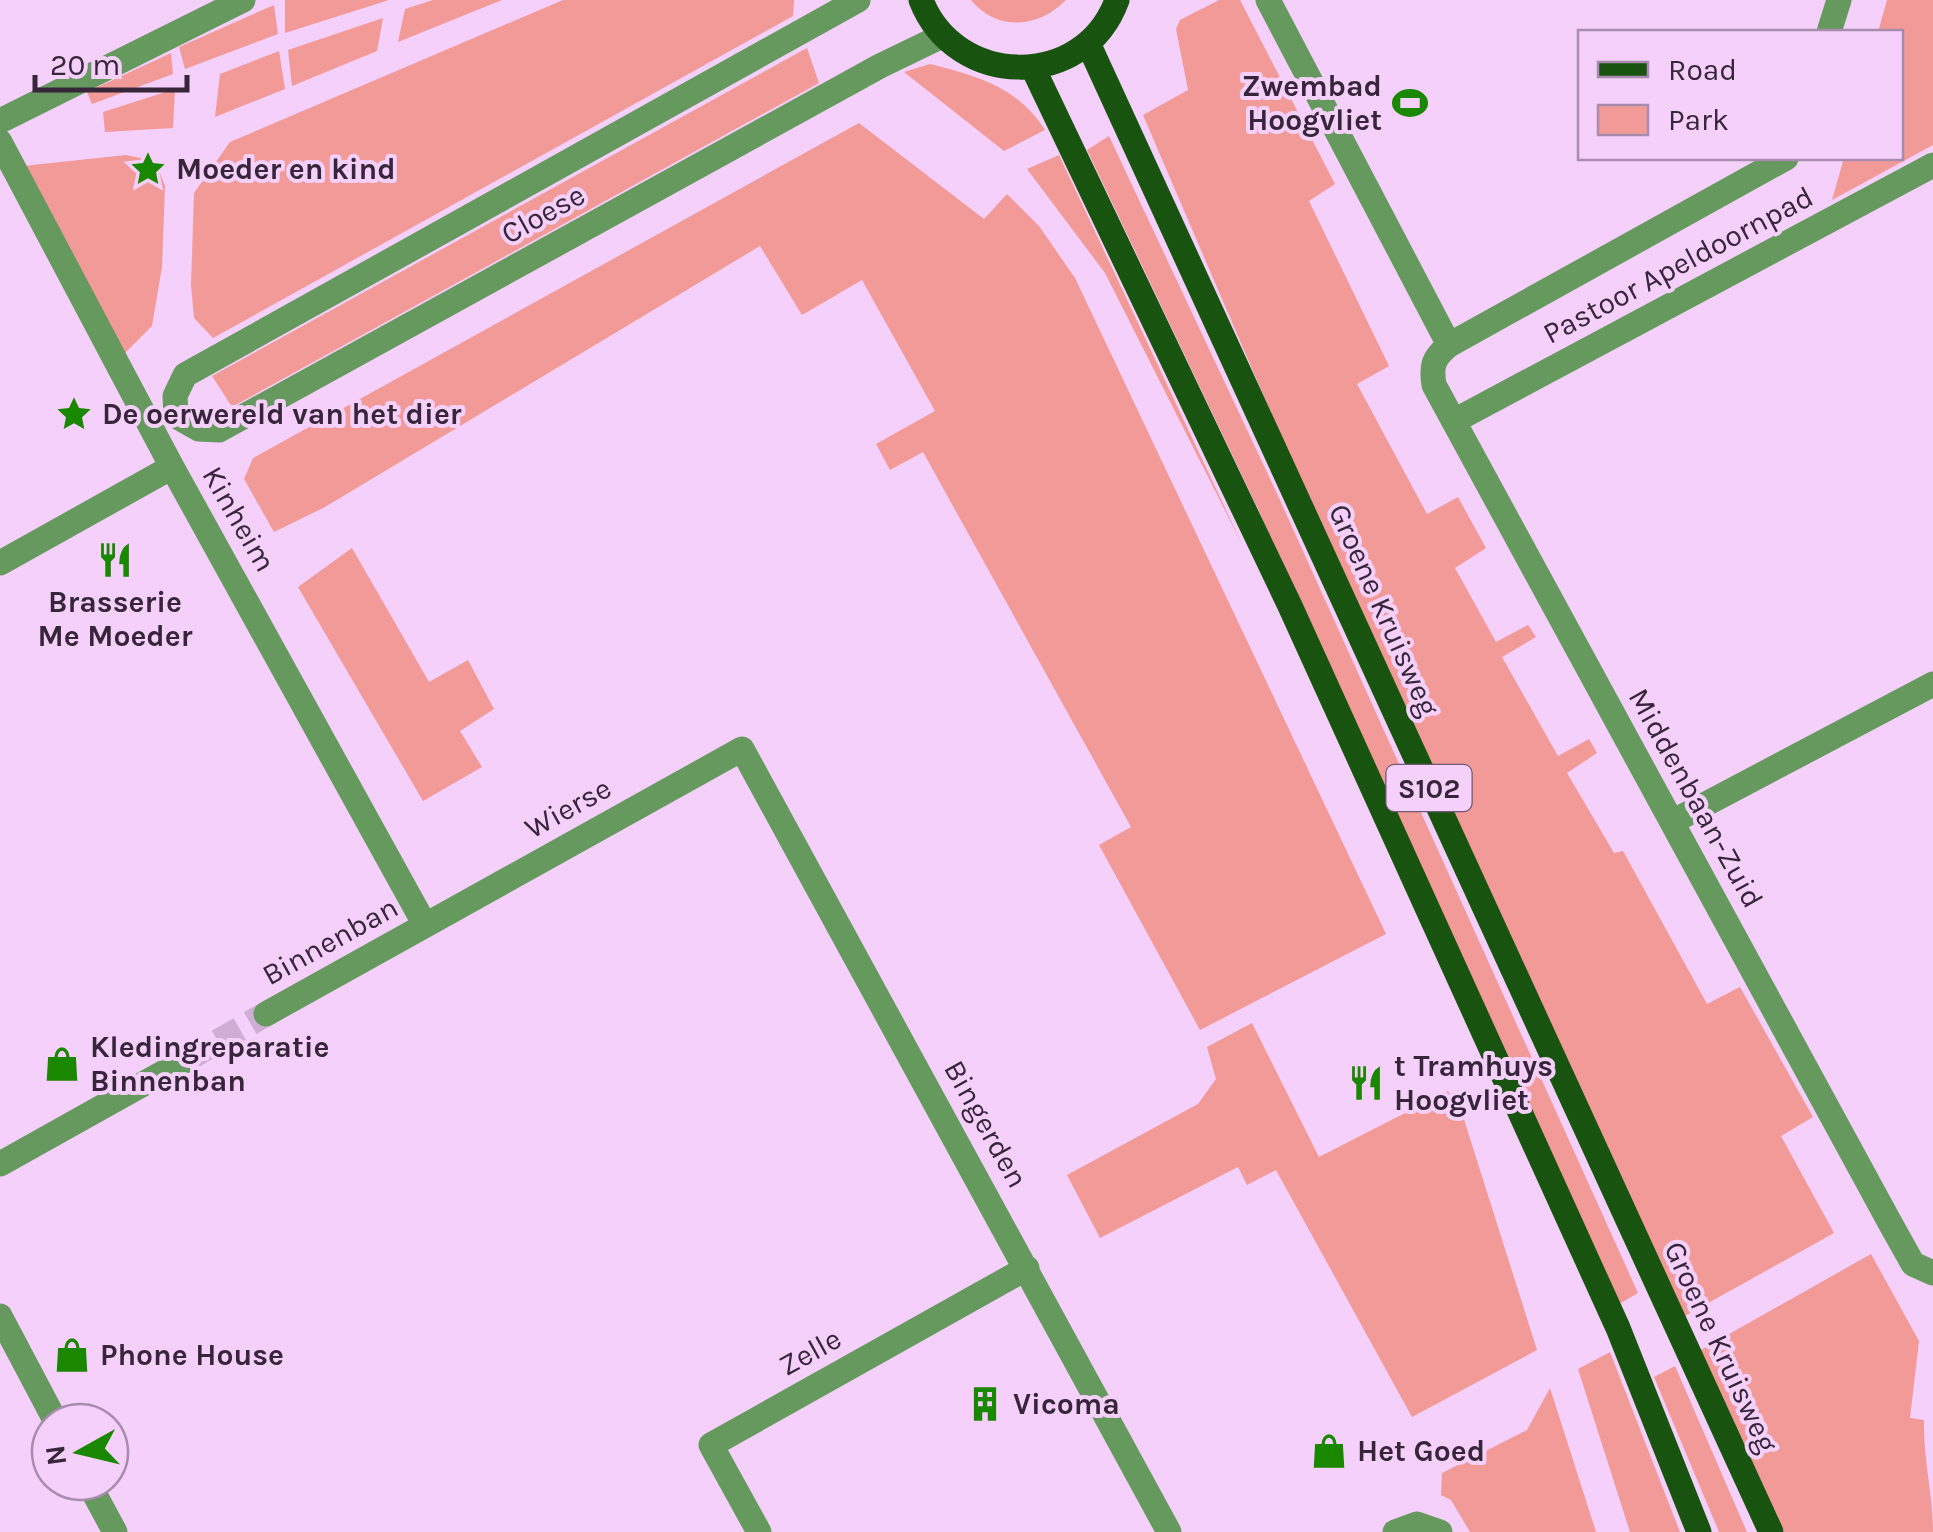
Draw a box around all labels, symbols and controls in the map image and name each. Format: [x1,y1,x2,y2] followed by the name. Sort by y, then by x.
[35,30,188,92] scale bar
[1578,30,1903,160] legend
[50,47,120,83] text: 20 m
[1668,52,1737,88] text: Road
[1242,68,1382,138] place label: Zwembad Hoogvliet
[1391,84,1429,122] sports icon: Zwembad Hoogvliet
[1668,102,1729,138] text: Park
[129,150,167,188] place icon: Moeder en kind
[176,151,396,187] place label: Moeder en kind
[495,176,591,252] street label: Cloese
[1537,178,1819,352] street label: Pastoor Apeldoornpad
[55,395,93,433] place icon: De oerwereld van het dier
[102,396,462,432] place label: De oerwereld van het dier
[194,460,284,578] street label: Kinheim
[1321,498,1447,722] street label: Groene Kruisweg
[96,541,134,579] restaurant icon: Brasserie Me Moeder
[38,584,193,654] place label: Brasserie Me Moeder
[1621,682,1771,914] street label: Middenbaan-Zuid
[1386,765,1472,811] road number: S102
[519,770,617,846] street label: Wierse
[256,889,404,993] street label: Binnenban
[90,1029,330,1099] place label: Kledingreparatie Binnenban
[43,1045,81,1083] shop icon: Kledingreparatie Binnenban
[1394,1048,1553,1118] place label: t Tramhuys Hoogvliet
[936,1054,1036,1194] street label: Bingerden
[1347,1064,1385,1102] restaurant icon: t Tramhuys Hoogvliet
[1656,1236,1786,1458] street label: Groene Kruisweg
[773,1320,847,1384] street label: Zelle
[53,1336,91,1374] shop icon: Phone House
[100,1337,284,1373] place label: Phone House
[966,1385,1004,1423] building icon: Vicoma
[1013,1386,1120,1422] place label: Vicoma
[30,1402,130,1502] north arrow
[1310,1432,1348,1470] shop icon: Het Goed
[1357,1433,1485,1469] place label: Het Goed
[38,1443,73,1468] text: N

